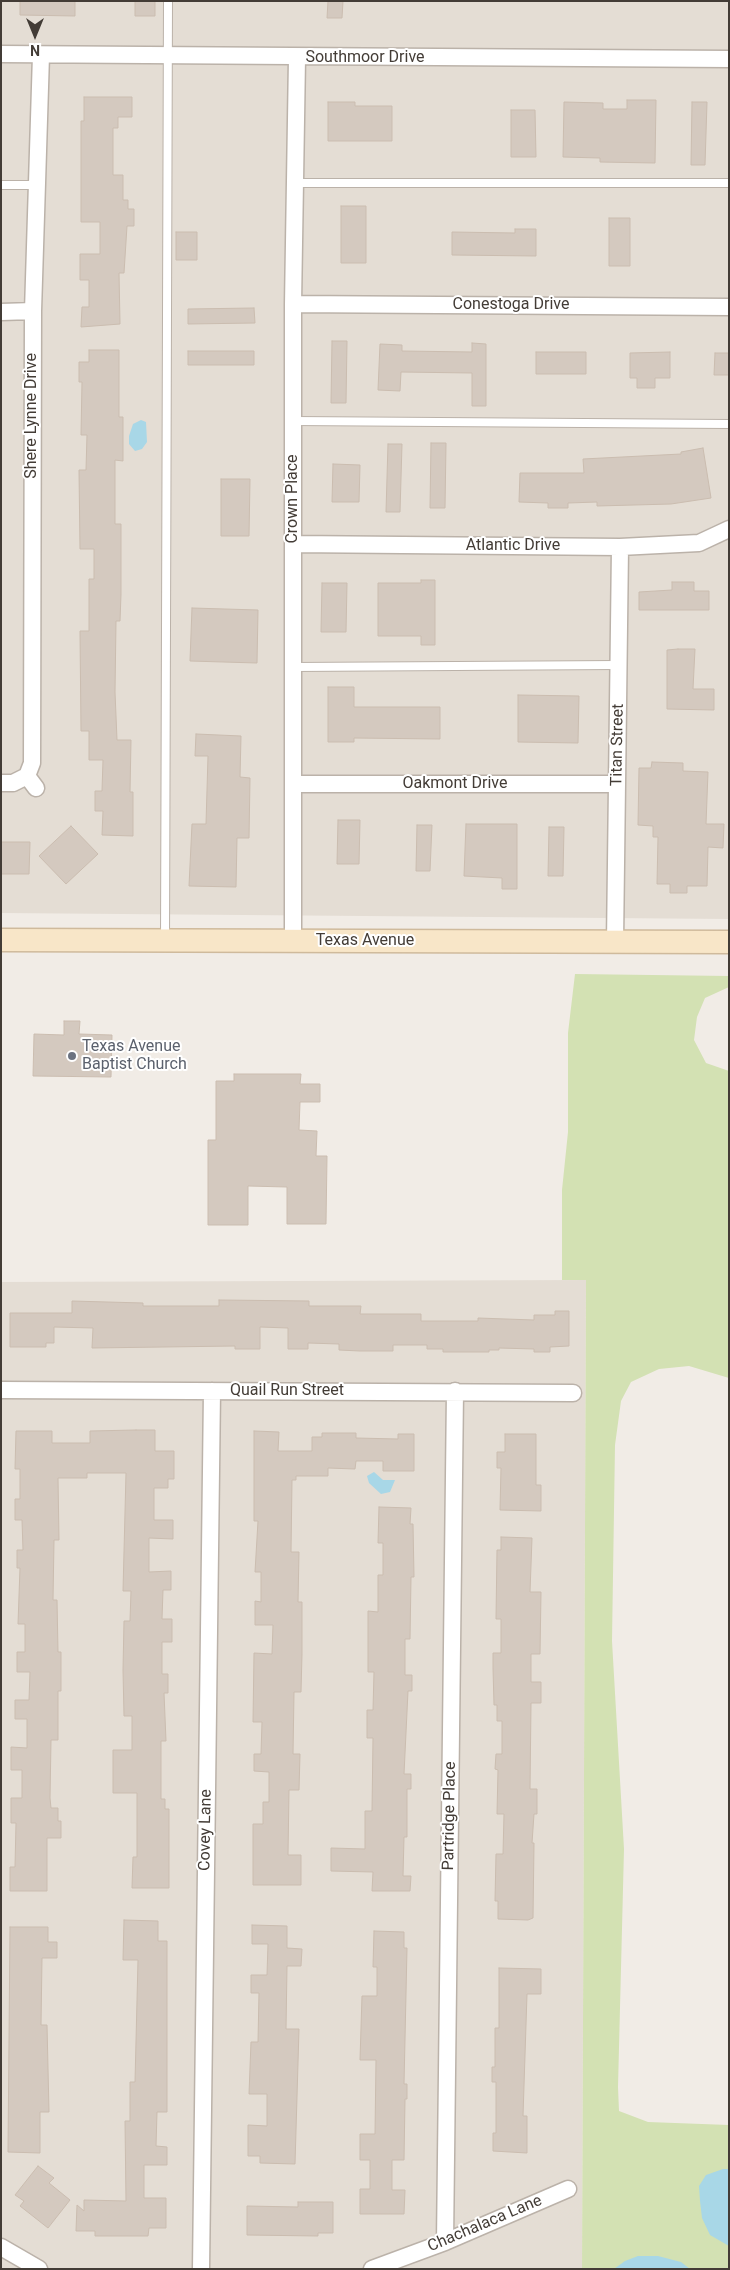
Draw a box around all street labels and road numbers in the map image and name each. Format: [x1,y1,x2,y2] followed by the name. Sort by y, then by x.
[305,48,425,68] street label: Southmoor Drive
[453,295,569,315] street label: Conestoga Drive
[22,353,42,479] street label: Shere Lynne Drive
[283,454,303,544] street label: Crown Place
[466,536,560,556] street label: Atlantic Drive
[608,704,628,786] street label: Titan Street
[403,774,507,794] street label: Oakmont Drive
[316,931,414,951] street label: Texas Avenue
[230,1381,344,1401] street label: Quail Run Street
[439,1761,461,1871] street label: Partridge Place
[196,1789,216,1871] street label: Covey Lane
[425,2191,545,2257] street label: Chachalaca Lane

